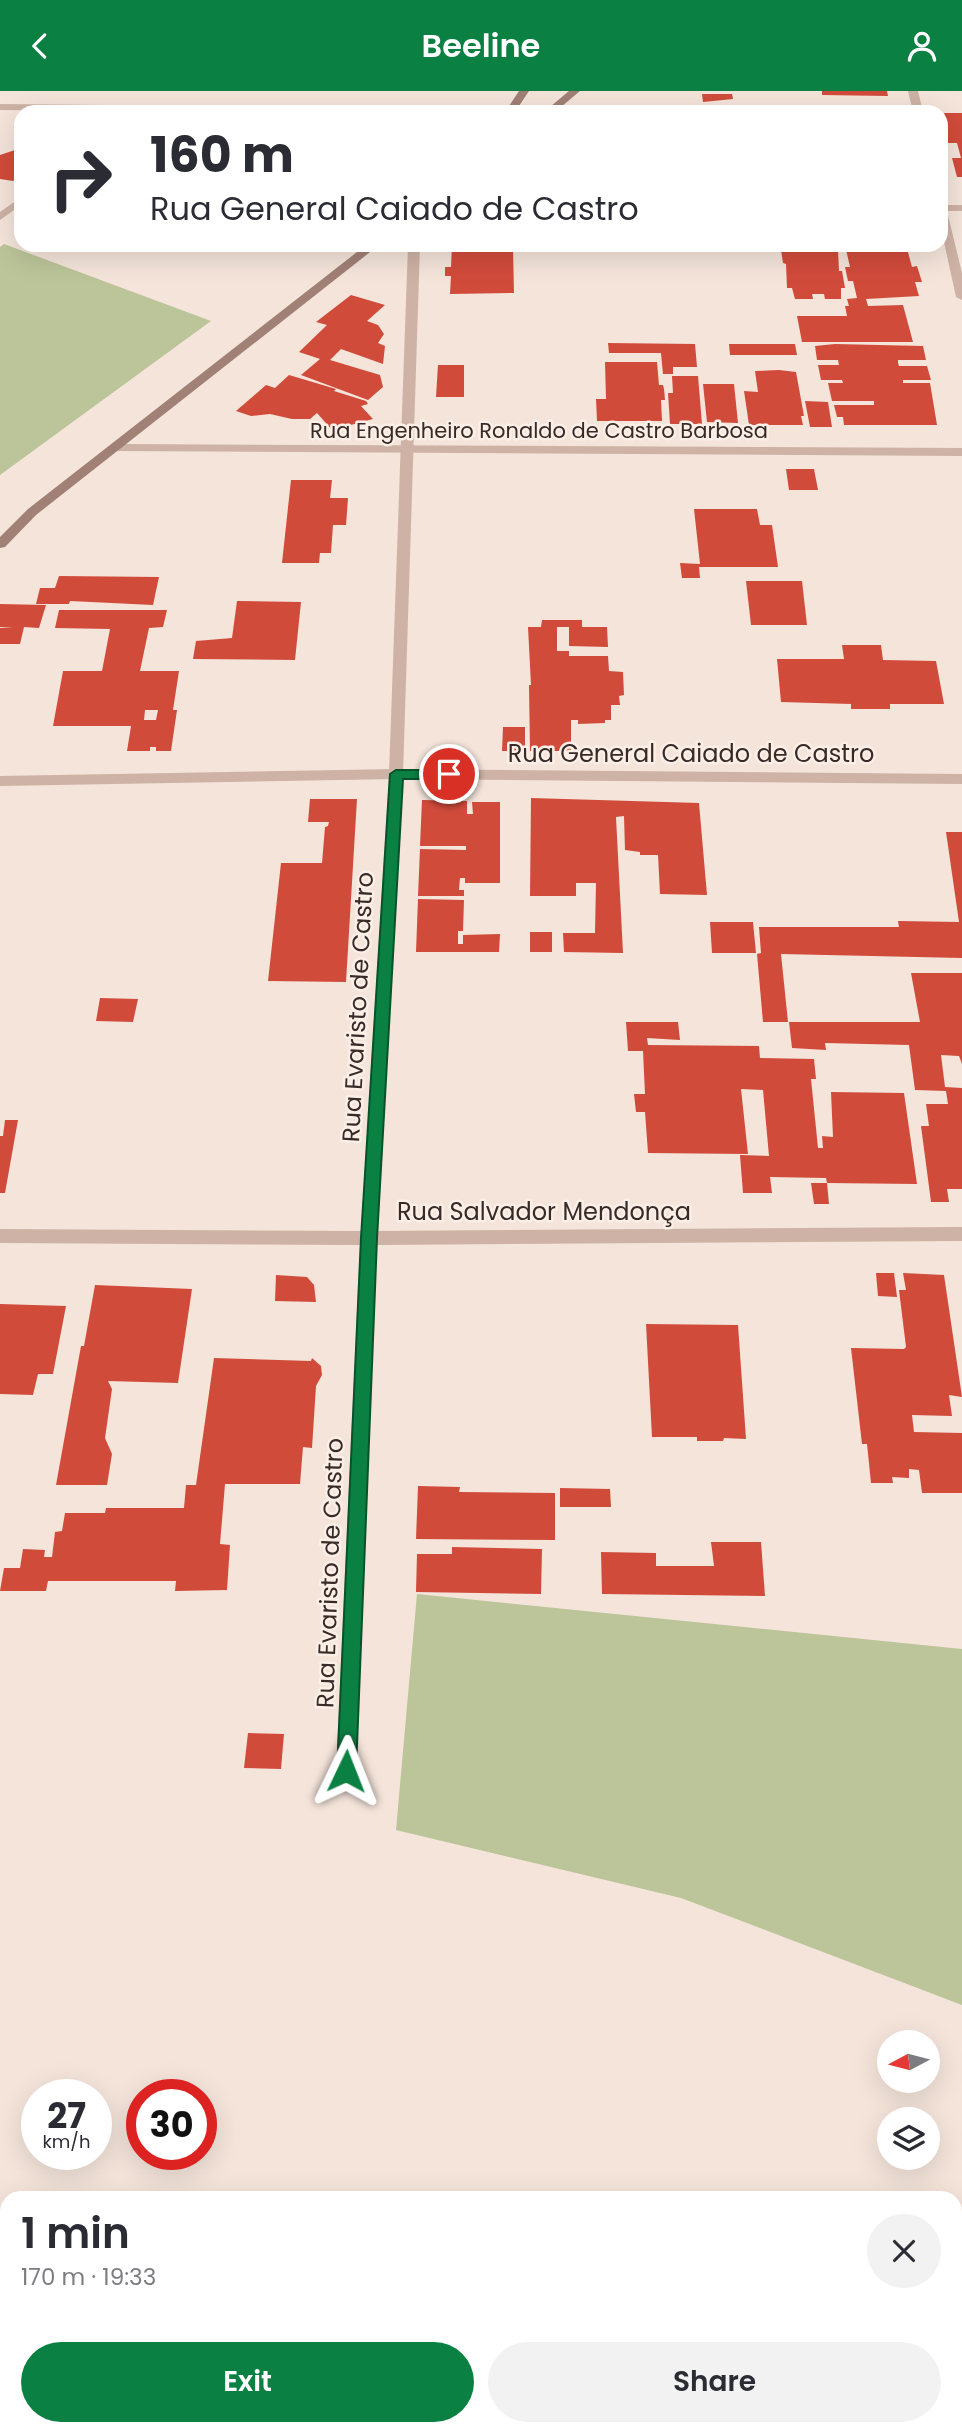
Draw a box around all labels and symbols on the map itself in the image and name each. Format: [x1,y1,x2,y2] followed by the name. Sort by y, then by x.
[310,416,768,445] street label: Rua Engenheiro Ronaldo de Castro Barbosa
[508,737,874,770] street label: Rua General Caiado de Castro
[419,744,479,804] pin
[334,871,381,1143] street label: Rua Evaristo de Castro
[397,1195,691,1228] street label: Rua Salvador Mendonça
[308,1437,351,1709] street label: Rua Evaristo de Castro
[309,1734,383,1808] position arrow
[877,2030,940,2093] north arrow
[126,2079,217,2170] speed limit sign: 30

